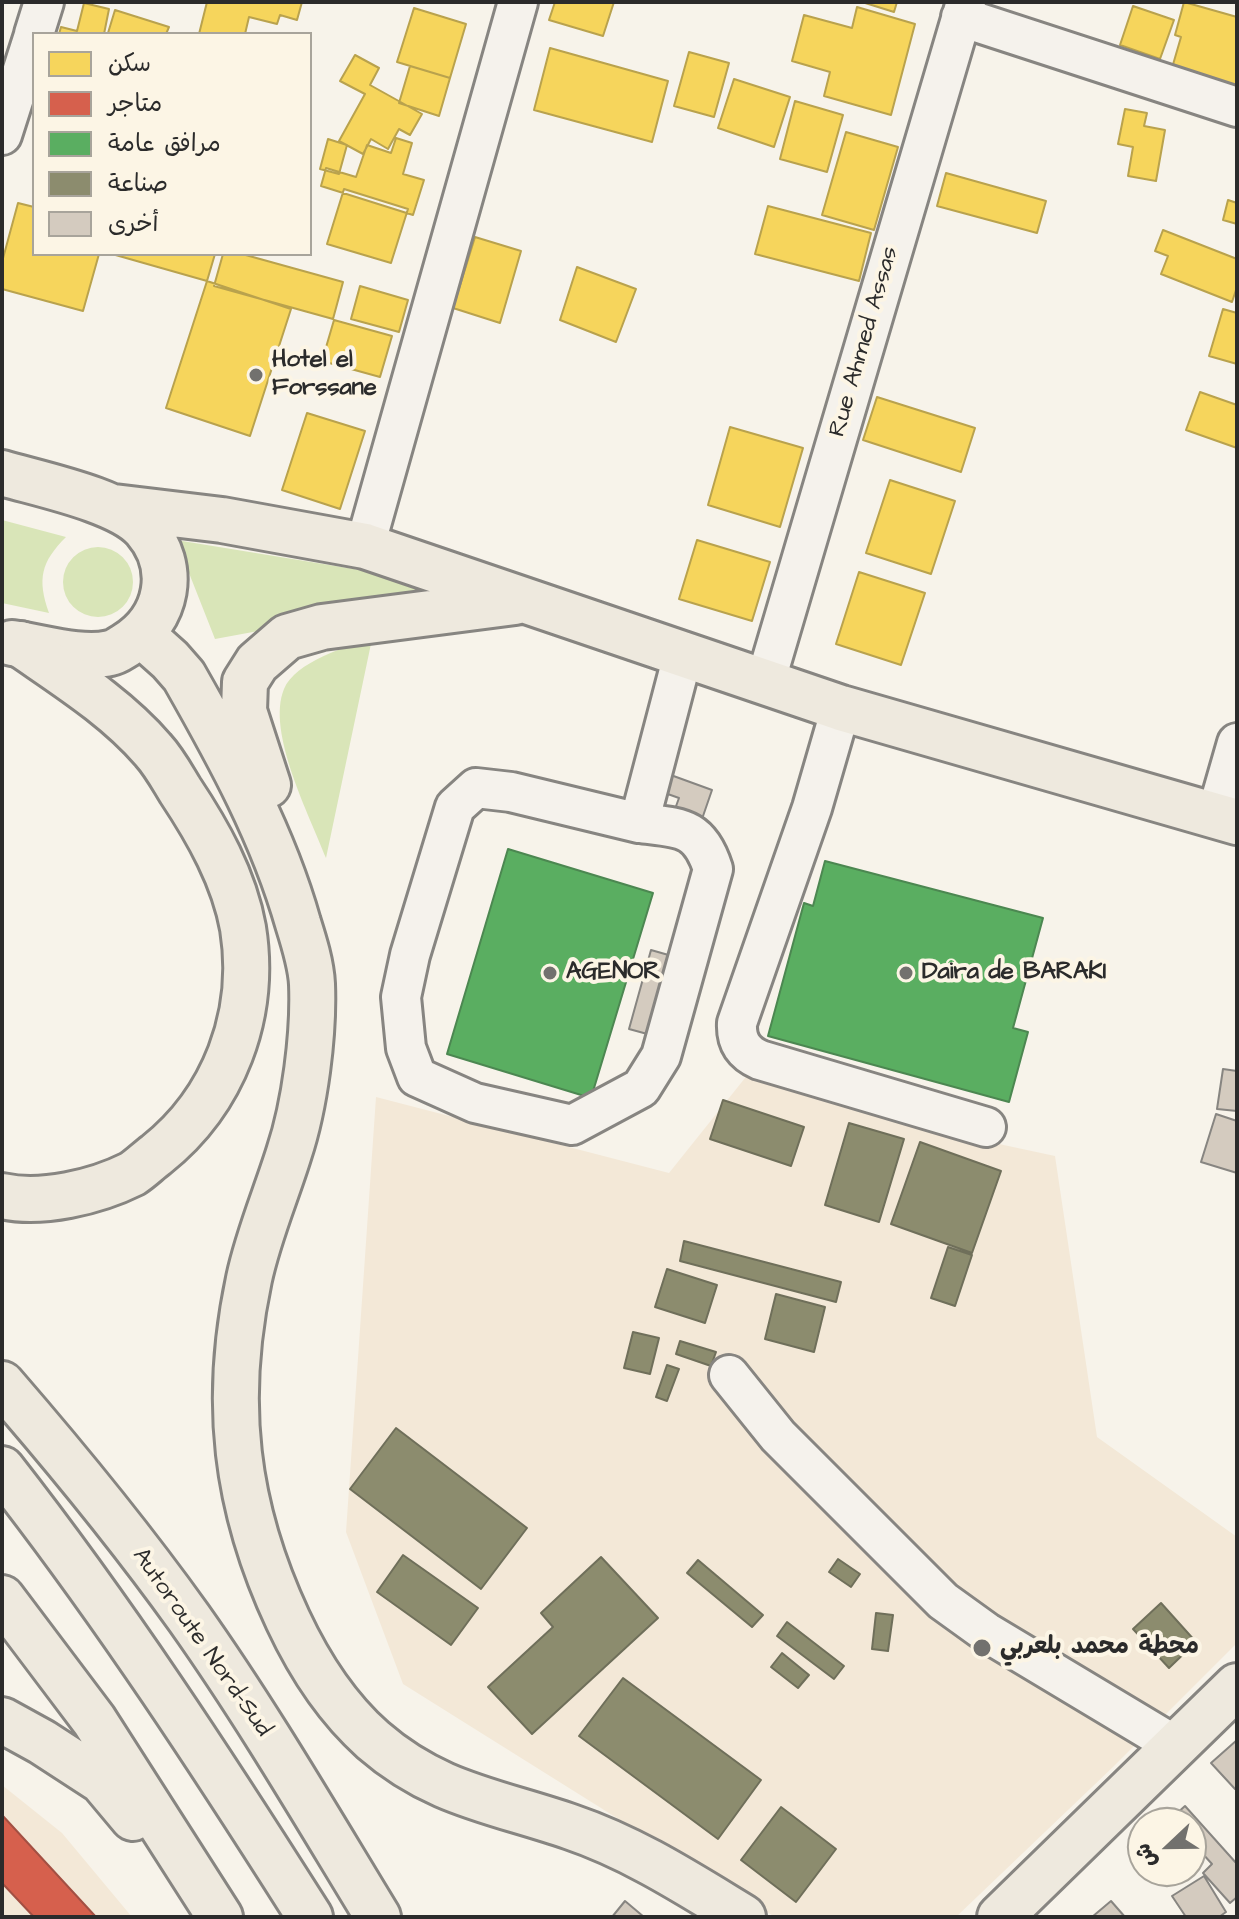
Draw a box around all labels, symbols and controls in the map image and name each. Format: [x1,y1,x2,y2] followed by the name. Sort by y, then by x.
[32,32,312,256] legend
[108,47,151,81] text: سكن
[108,87,162,121] text: متاجر
[108,127,221,161] text: مرافق عامة
[108,167,168,201] text: صناعة
[108,207,159,241] text: أخرى
[824,244,906,440] street label: Rue Ahmed Assas
[272,347,377,403] place label: Hotel el Forssane
[247,366,265,384] marker: Hotel el Forssane
[566,959,660,987] place label: AGENOR
[922,959,1106,987] place label: Daira de BARAKI
[541,964,559,982] marker: AGENOR
[897,964,915,982] marker: Daira de BARAKI
[125,1543,277,1743] street label: Autoroute Nord-Sud
[1000,1634,1199,1662] place label: محطة محمد بلعربي
[971,1637,993,1659] marker: محطة محمد بلعربي
[1127,1807,1207,1887] north arrow
[1127,1838,1165,1872] text: ش

